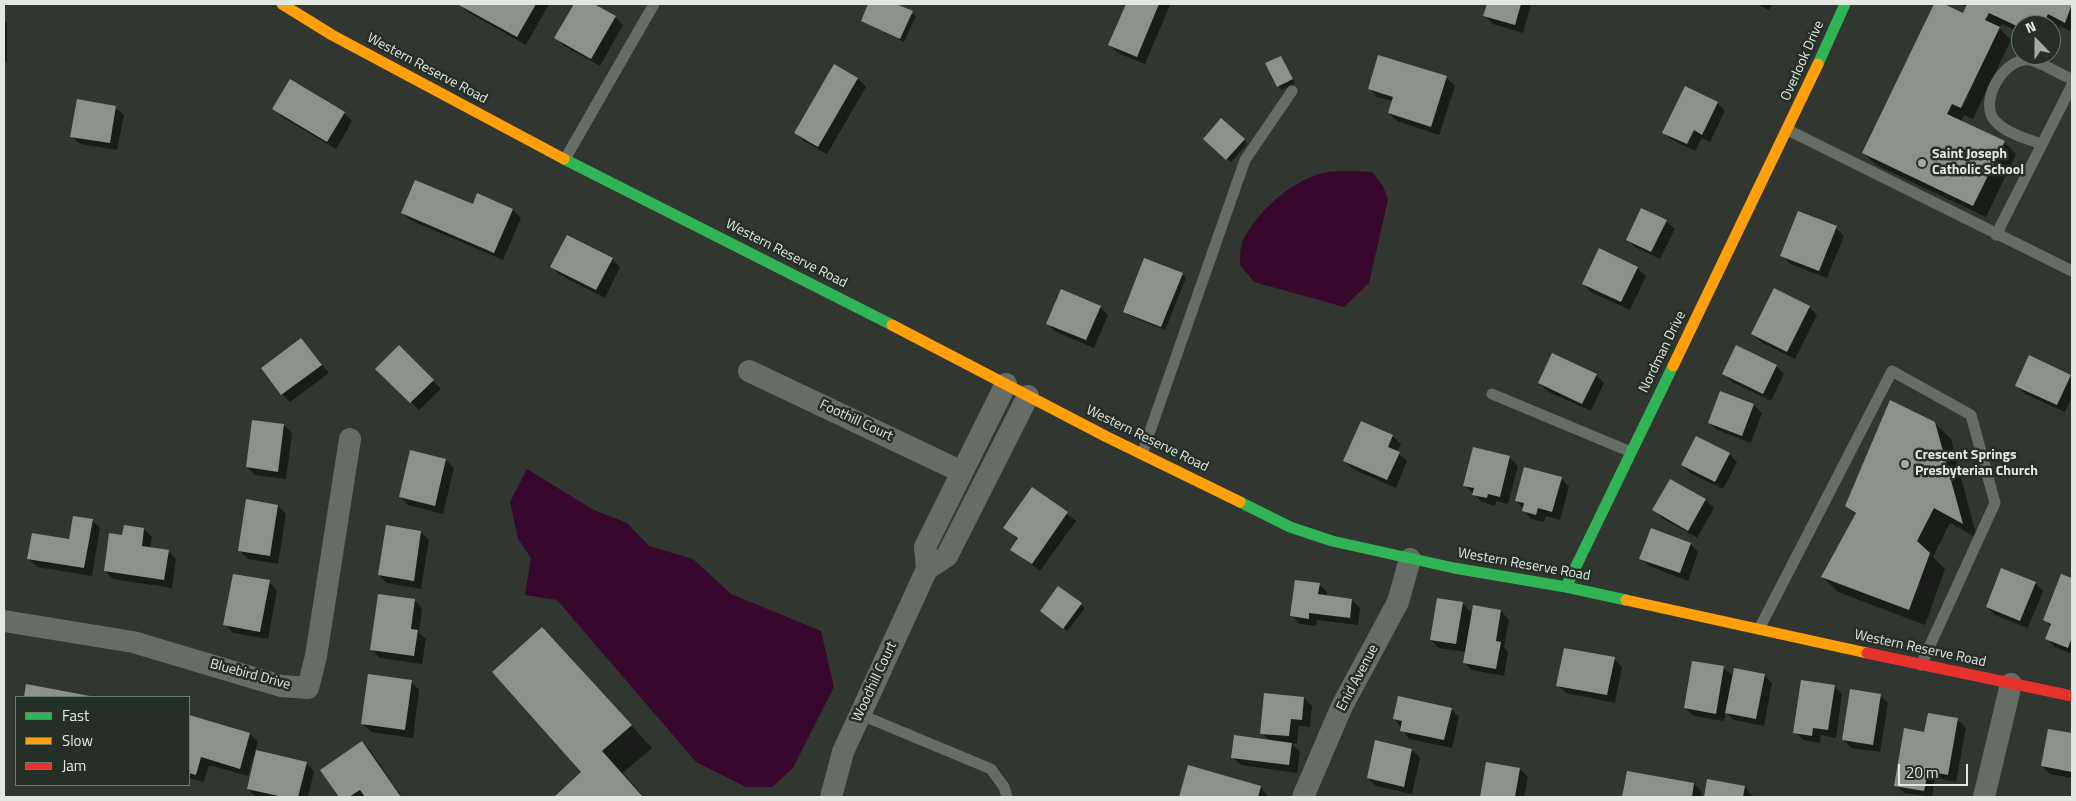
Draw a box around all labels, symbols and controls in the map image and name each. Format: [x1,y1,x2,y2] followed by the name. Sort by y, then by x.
[2011,15,2061,65] north arrow
[2022,15,2039,38] text: N
[1778,18,1828,104] street label: Overlook Drive
[364,30,490,108] street label: Western Reserve Road
[1932,147,2024,180] place label: Saint Joseph Catholic School
[1916,157,1928,169] marker: Saint Joseph Catholic School
[722,216,850,292] street label: Western Reserve Road
[1636,308,1690,396] street label: Nordman Drive
[817,397,895,445] street label: Foothill Court
[1083,402,1211,476] street label: Western Reserve Road
[1915,448,2038,481] place label: Crescent Springs Presbyterian Church
[1899,458,1911,470] marker: Crescent Springs Presbyterian Church
[1456,545,1592,585] street label: Western Reserve Road
[1853,627,1987,671] street label: Western Reserve Road
[849,639,901,725] street label: Woodhill Court
[1334,642,1382,714] street label: Enid Avenue
[208,656,292,694] street label: Bluebird Drive
[15,696,190,786] legend
[62,704,89,727] text: Fast
[62,729,93,752] text: Slow
[62,754,86,777] text: Jam
[1901,754,1971,786] scale bar
[1906,761,1939,784] text: 20 m

